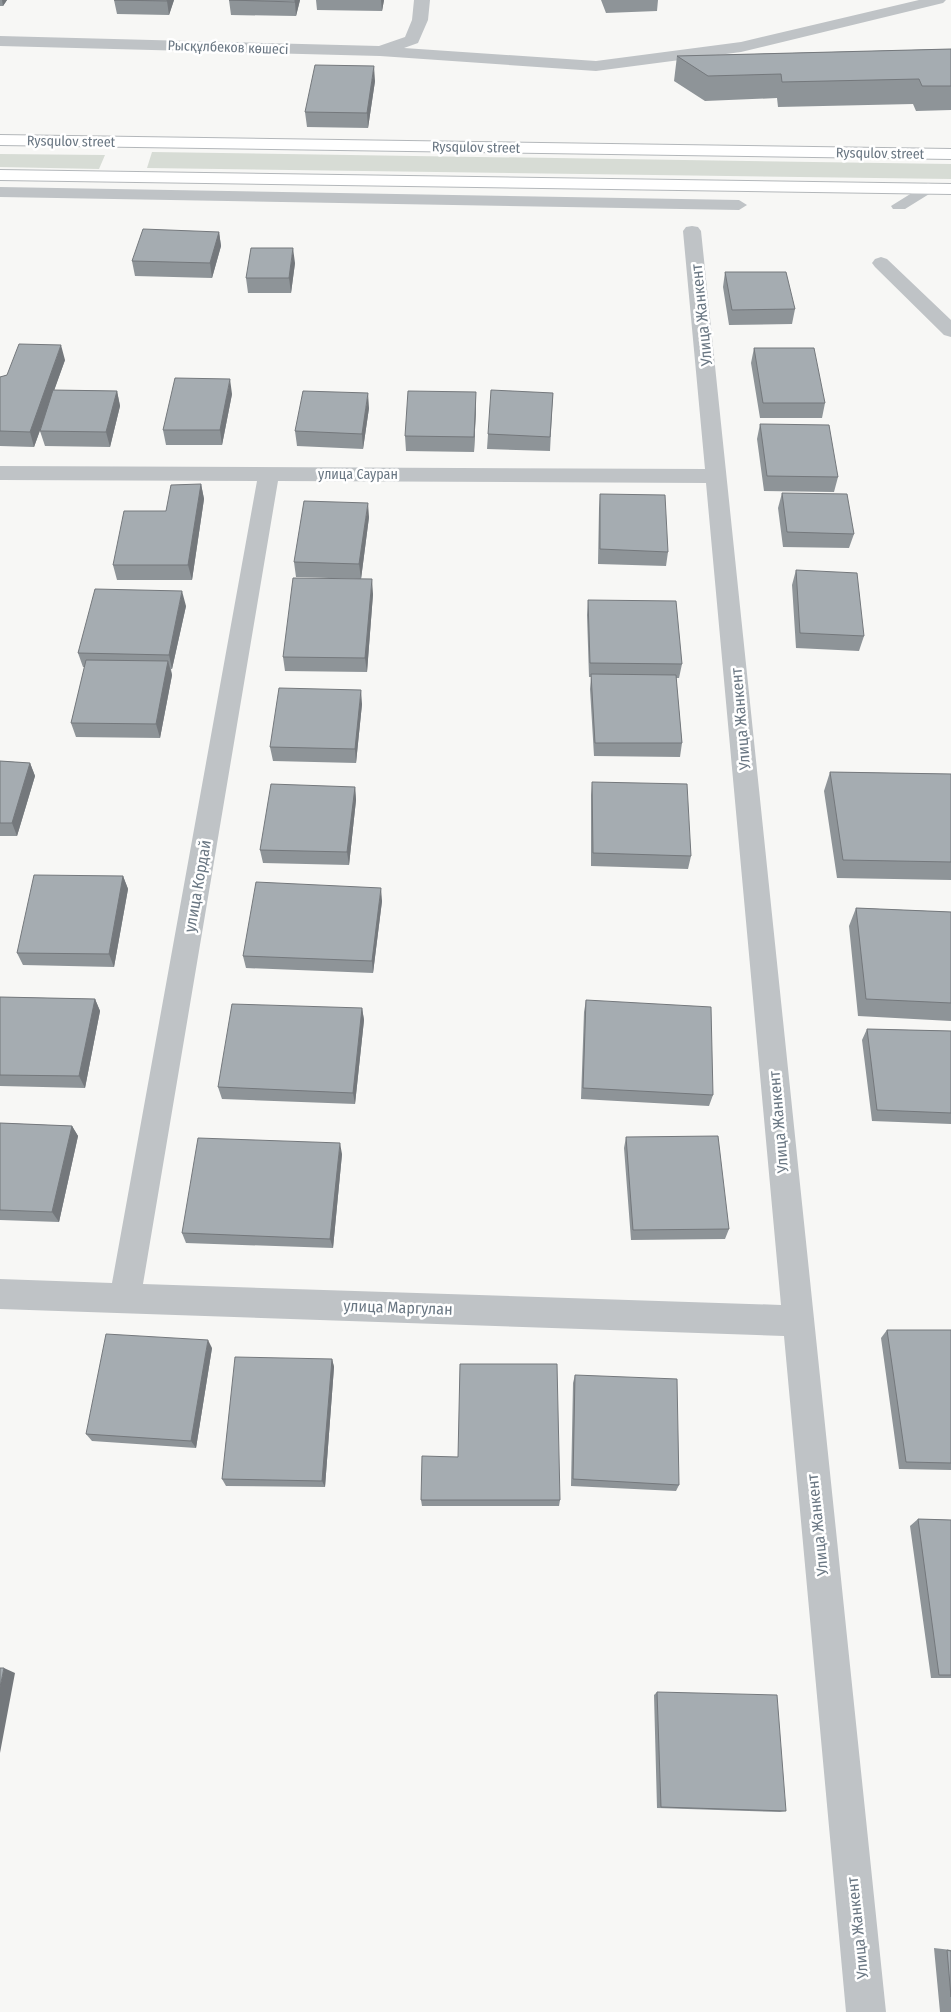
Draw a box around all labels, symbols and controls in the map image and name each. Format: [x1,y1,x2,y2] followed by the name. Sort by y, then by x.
[167,37,289,58] street label: Рысқұлбеков көшесі
[27,132,116,151] street label: Rysqulov street
[432,138,521,157] street label: Rysqulov street
[836,144,925,163] street label: Rysqulov street
[687,263,716,368] street label: Улица Жанкент
[318,466,398,483] street label: улица Сауран
[727,667,755,772] street label: Улица Жанкент
[180,838,215,934] street label: улица Кордай
[765,1070,793,1175] street label: Улица Жанкент
[343,1296,453,1319] street label: улица Маргулан
[803,1473,832,1578] street label: Улица Жанкент
[843,1876,872,1981] street label: Улица Жанкент

